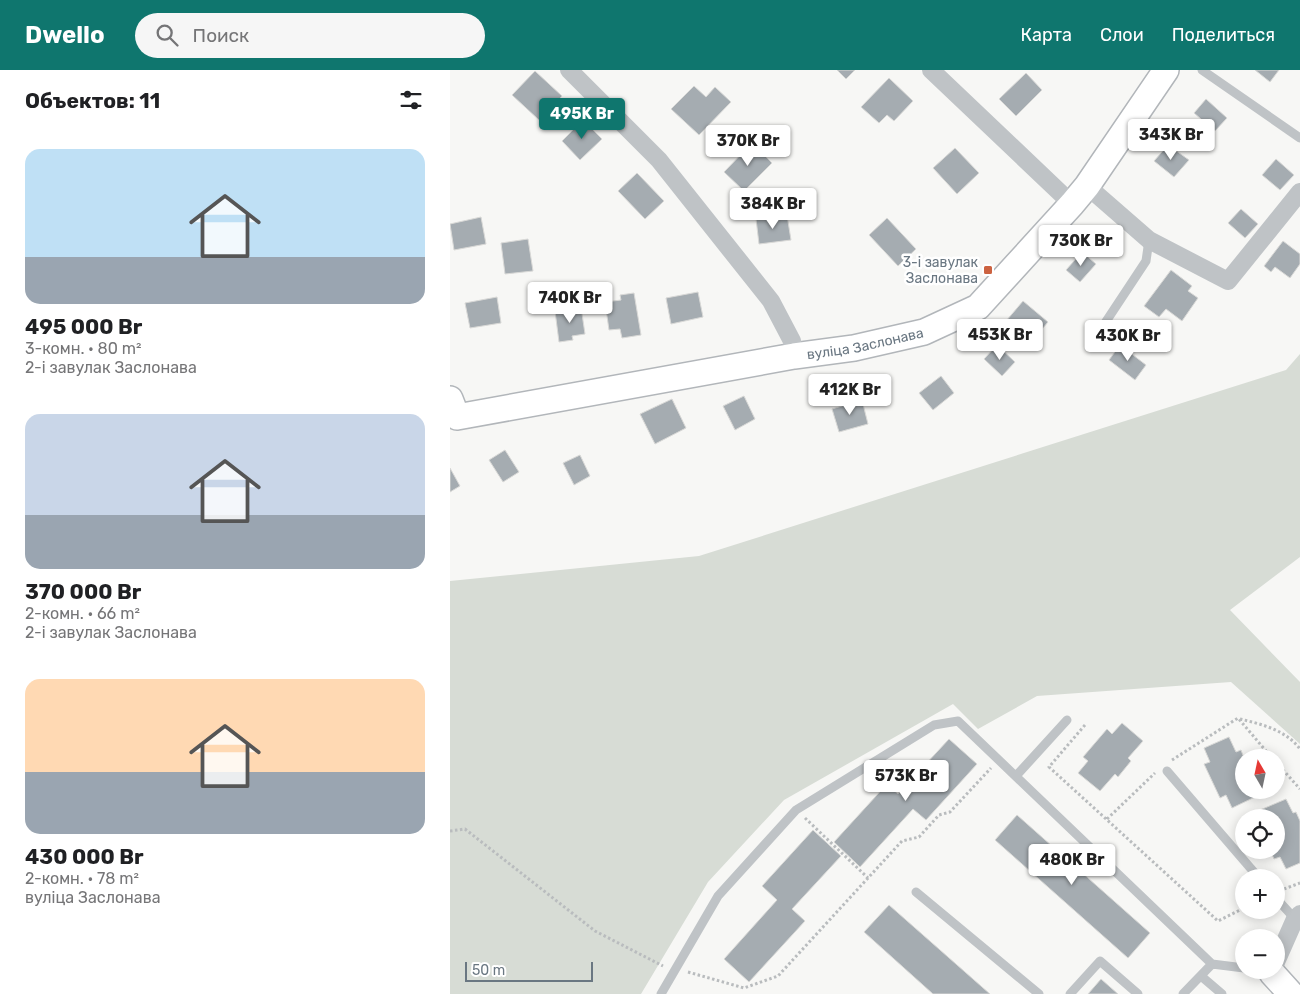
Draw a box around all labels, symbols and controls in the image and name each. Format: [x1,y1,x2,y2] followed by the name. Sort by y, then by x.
[135,13,485,58] search box
[25,21,105,49] text: Dwello
[153,21,181,49] icon: search
[193,24,249,47] text: Поиск
[1021,24,1072,46] text: Карта
[1100,24,1144,46] text: Слои
[1172,24,1275,46] text: Поделиться
[397,86,425,114] icon: filters
[25,88,160,113] text: Объектов: 11
[536,98,628,140] pin: 495K Br
[550,104,614,123] text: 495K Br
[1125,118,1217,161] pin: 343K Br
[702,124,794,167] pin: 370K Br
[1139,125,1203,144] text: 343K Br
[716,131,780,150] text: 370K Br
[180,181,270,271] icon: home
[727,188,819,230] pin: 384K Br
[741,194,805,213] text: 384K Br
[1035,224,1127,267] pin: 730K Br
[1049,231,1113,250] text: 730K Br
[903,254,978,287] place label: 3-і завулак Заслонава
[982,264,994,276] marker: 3-і завулак Заслонава
[524,282,616,324] pin: 740K Br
[539,288,601,307] text: 740K Br
[25,314,142,339] text: 495 000 Br
[954,318,1046,361] pin: 453K Br
[1082,320,1174,362] pin: 430K Br
[806,324,925,363] street label: вуліца Заслонава
[968,325,1032,344] text: 453K Br
[1096,326,1160,345] text: 430K Br
[25,339,141,358] text: 3-комн. · 80 m²
[25,358,197,377] text: 2-і завулак Заслонава
[804,374,896,416] pin: 412K Br
[819,380,881,399] text: 412K Br
[180,446,270,536] icon: home
[25,579,141,604] text: 370 000 Br
[25,604,140,623] text: 2-комн. · 66 m²
[25,623,197,642] text: 2-і завулак Заслонава
[180,711,270,801] icon: home
[1235,749,1285,799] north arrow
[1235,749,1285,979] map controls
[860,760,952,802] pin: 573K Br
[875,766,937,785] text: 573K Br
[1235,809,1285,859] button: locate
[25,844,144,869] text: 430 000 Br
[1026,844,1118,886] pin: 480K Br
[1039,850,1105,869] text: 480K Br
[25,869,139,888] text: 2-комн. · 78 m²
[1235,869,1285,919] button: +
[25,888,161,907] text: вуліца Заслонава
[1235,929,1285,979] button: −
[465,959,592,982] scale bar
[472,962,505,979] text: 50 m

